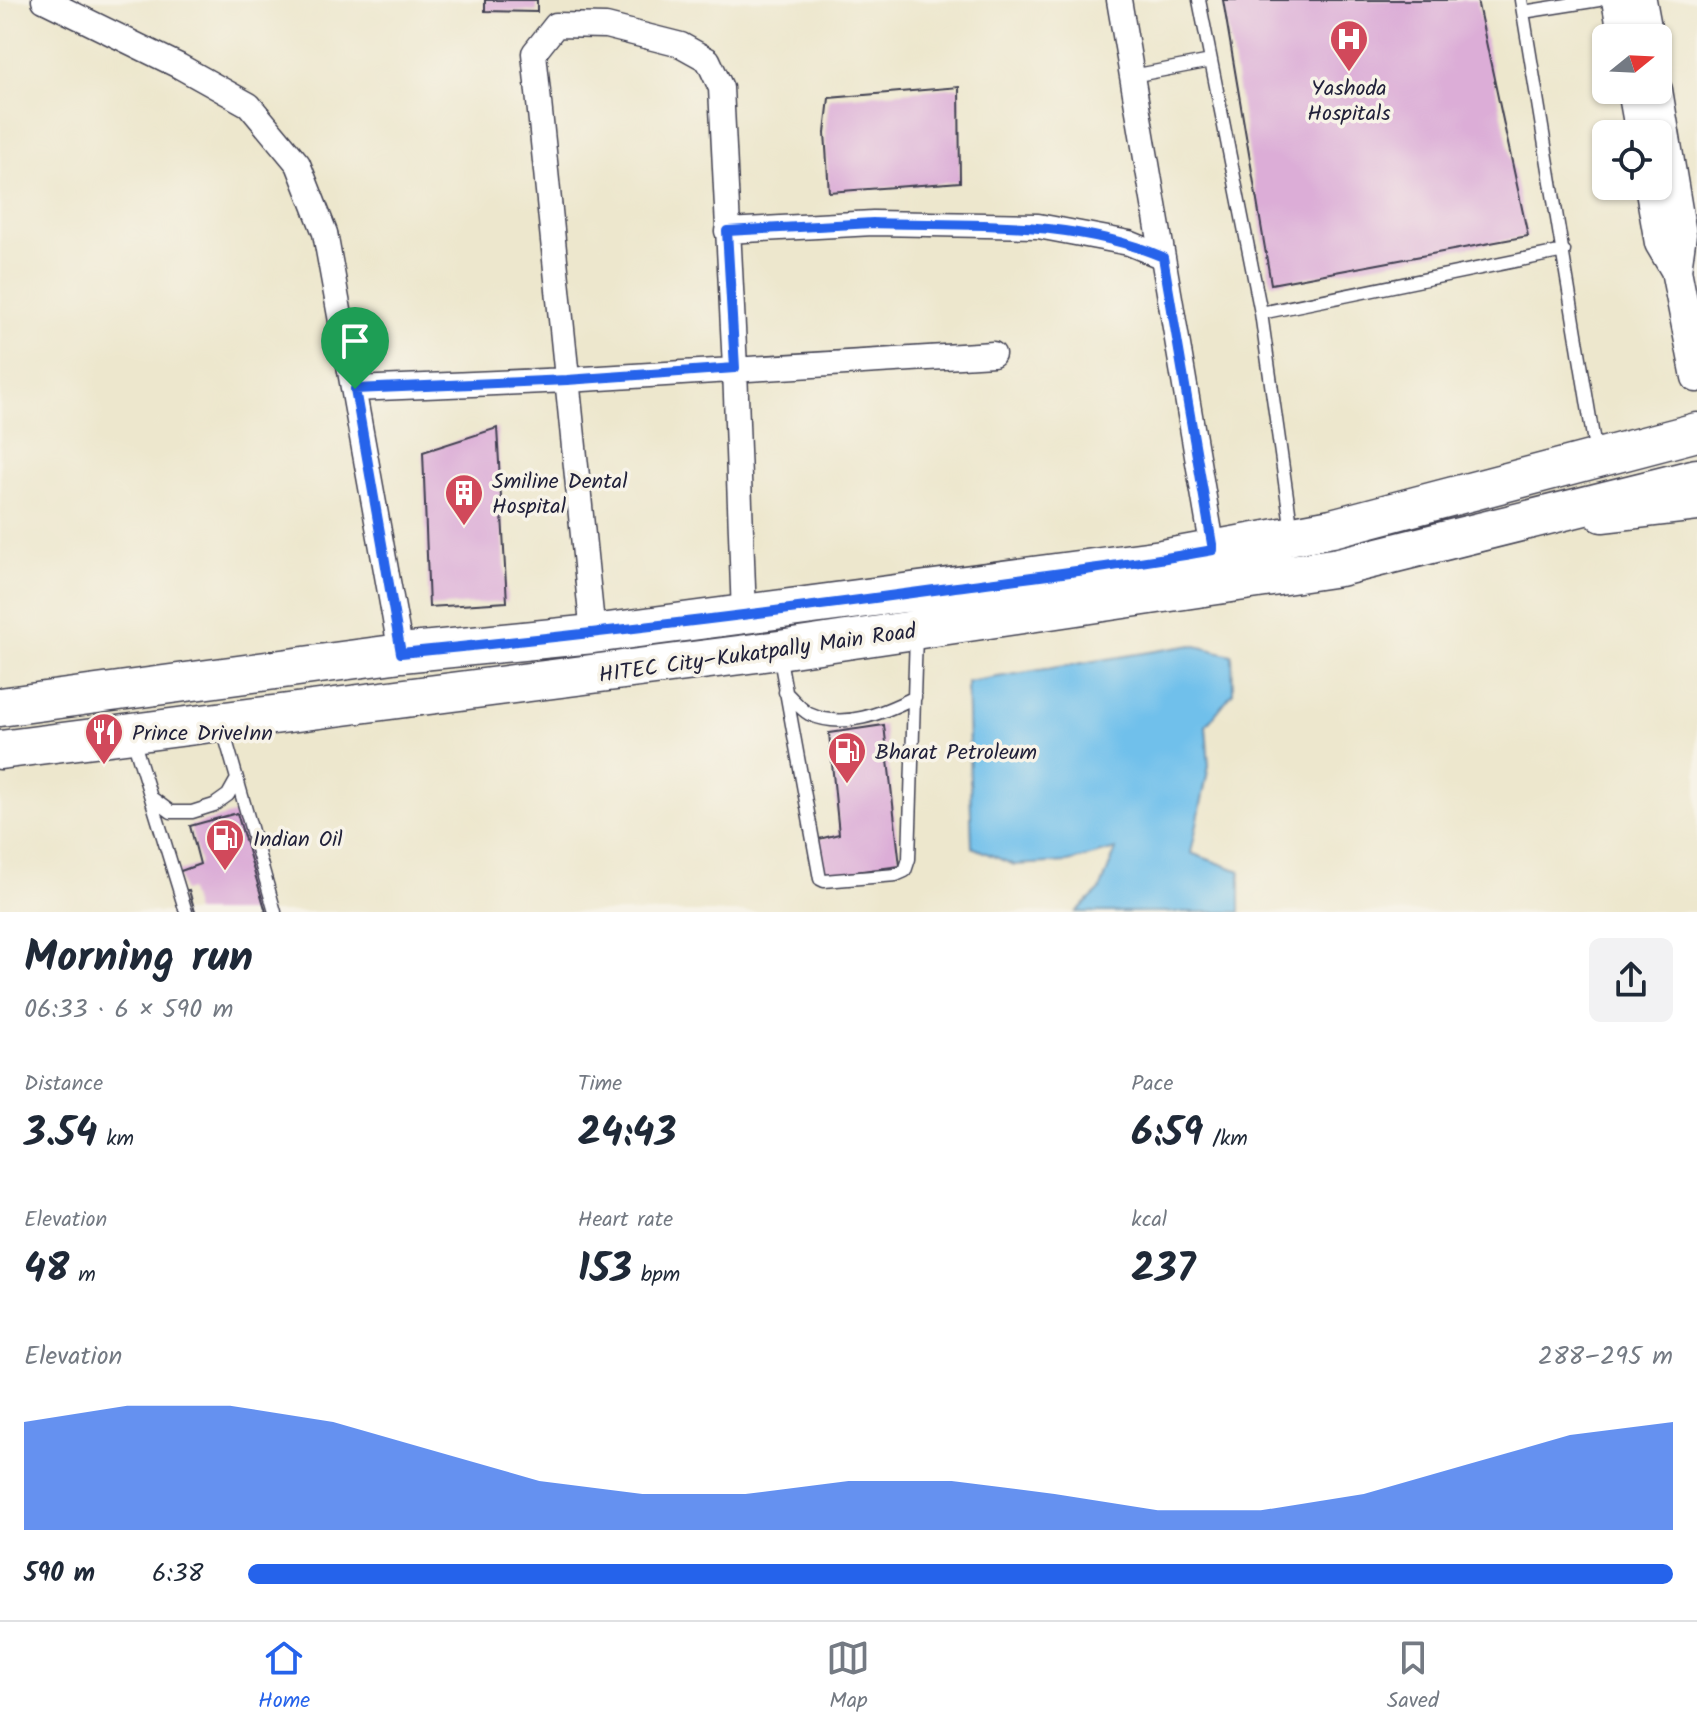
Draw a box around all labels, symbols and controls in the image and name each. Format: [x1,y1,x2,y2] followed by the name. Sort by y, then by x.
[1328,18,1370,73] hospital icon: Yashoda Hospitals
[1592,24,1672,104] north arrow
[1592,24,1672,200] map controls
[1307,72,1391,132] place label: Yashoda Hospitals
[1592,120,1672,200] button: locate
[321,307,389,389] pin
[333,319,377,363] icon: arrive
[492,465,628,525] place label: Smiline Dental Hospital
[443,472,485,527] building icon: Smiline Dental Hospital
[597,615,919,694] street label: HITEC City–Kukatpally Main Road
[83,711,125,766] restaurant icon: Prince DriveInn
[132,717,273,752] place label: Prince DriveInn
[826,730,868,785] fuel station icon: Bharat Petroleum
[875,736,1037,771] place label: Bharat Petroleum
[204,817,246,872] fuel station icon: Indian Oil
[253,823,343,858] place label: Indian Oil
[24,924,253,994] text: Morning run
[1589,938,1673,1022] button: share
[24,989,233,1031] text: 06:33 · 6 × 590 m
[24,1067,103,1102] text: Distance
[578,1067,622,1102] text: Time
[1131,1067,1173,1102] text: Pace
[24,1102,97,1166] text: 3.54
[578,1102,676,1166] text: 24:43
[1131,1102,1203,1166] text: 6:59
[97,1122,134,1157] text: km
[1203,1122,1248,1157] text: /km
[24,1203,107,1238] text: Elevation
[578,1203,673,1238] text: Heart rate
[1131,1203,1167,1238] text: kcal
[24,1238,69,1302] text: 48
[578,1238,632,1302] text: 153
[1131,1238,1195,1302] text: 237
[69,1258,96,1293] text: m
[632,1258,680,1293] text: bpm
[24,1336,122,1378] text: Elevation
[1538,1336,1673,1378] text: 288–295 m
[24,1553,95,1595] text: 590 m
[152,1553,203,1595] text: 6:38
[258,1636,310,1719] tab: Home
[826,1636,870,1719] tab: Map
[1387,1636,1439,1719] tab: Saved

